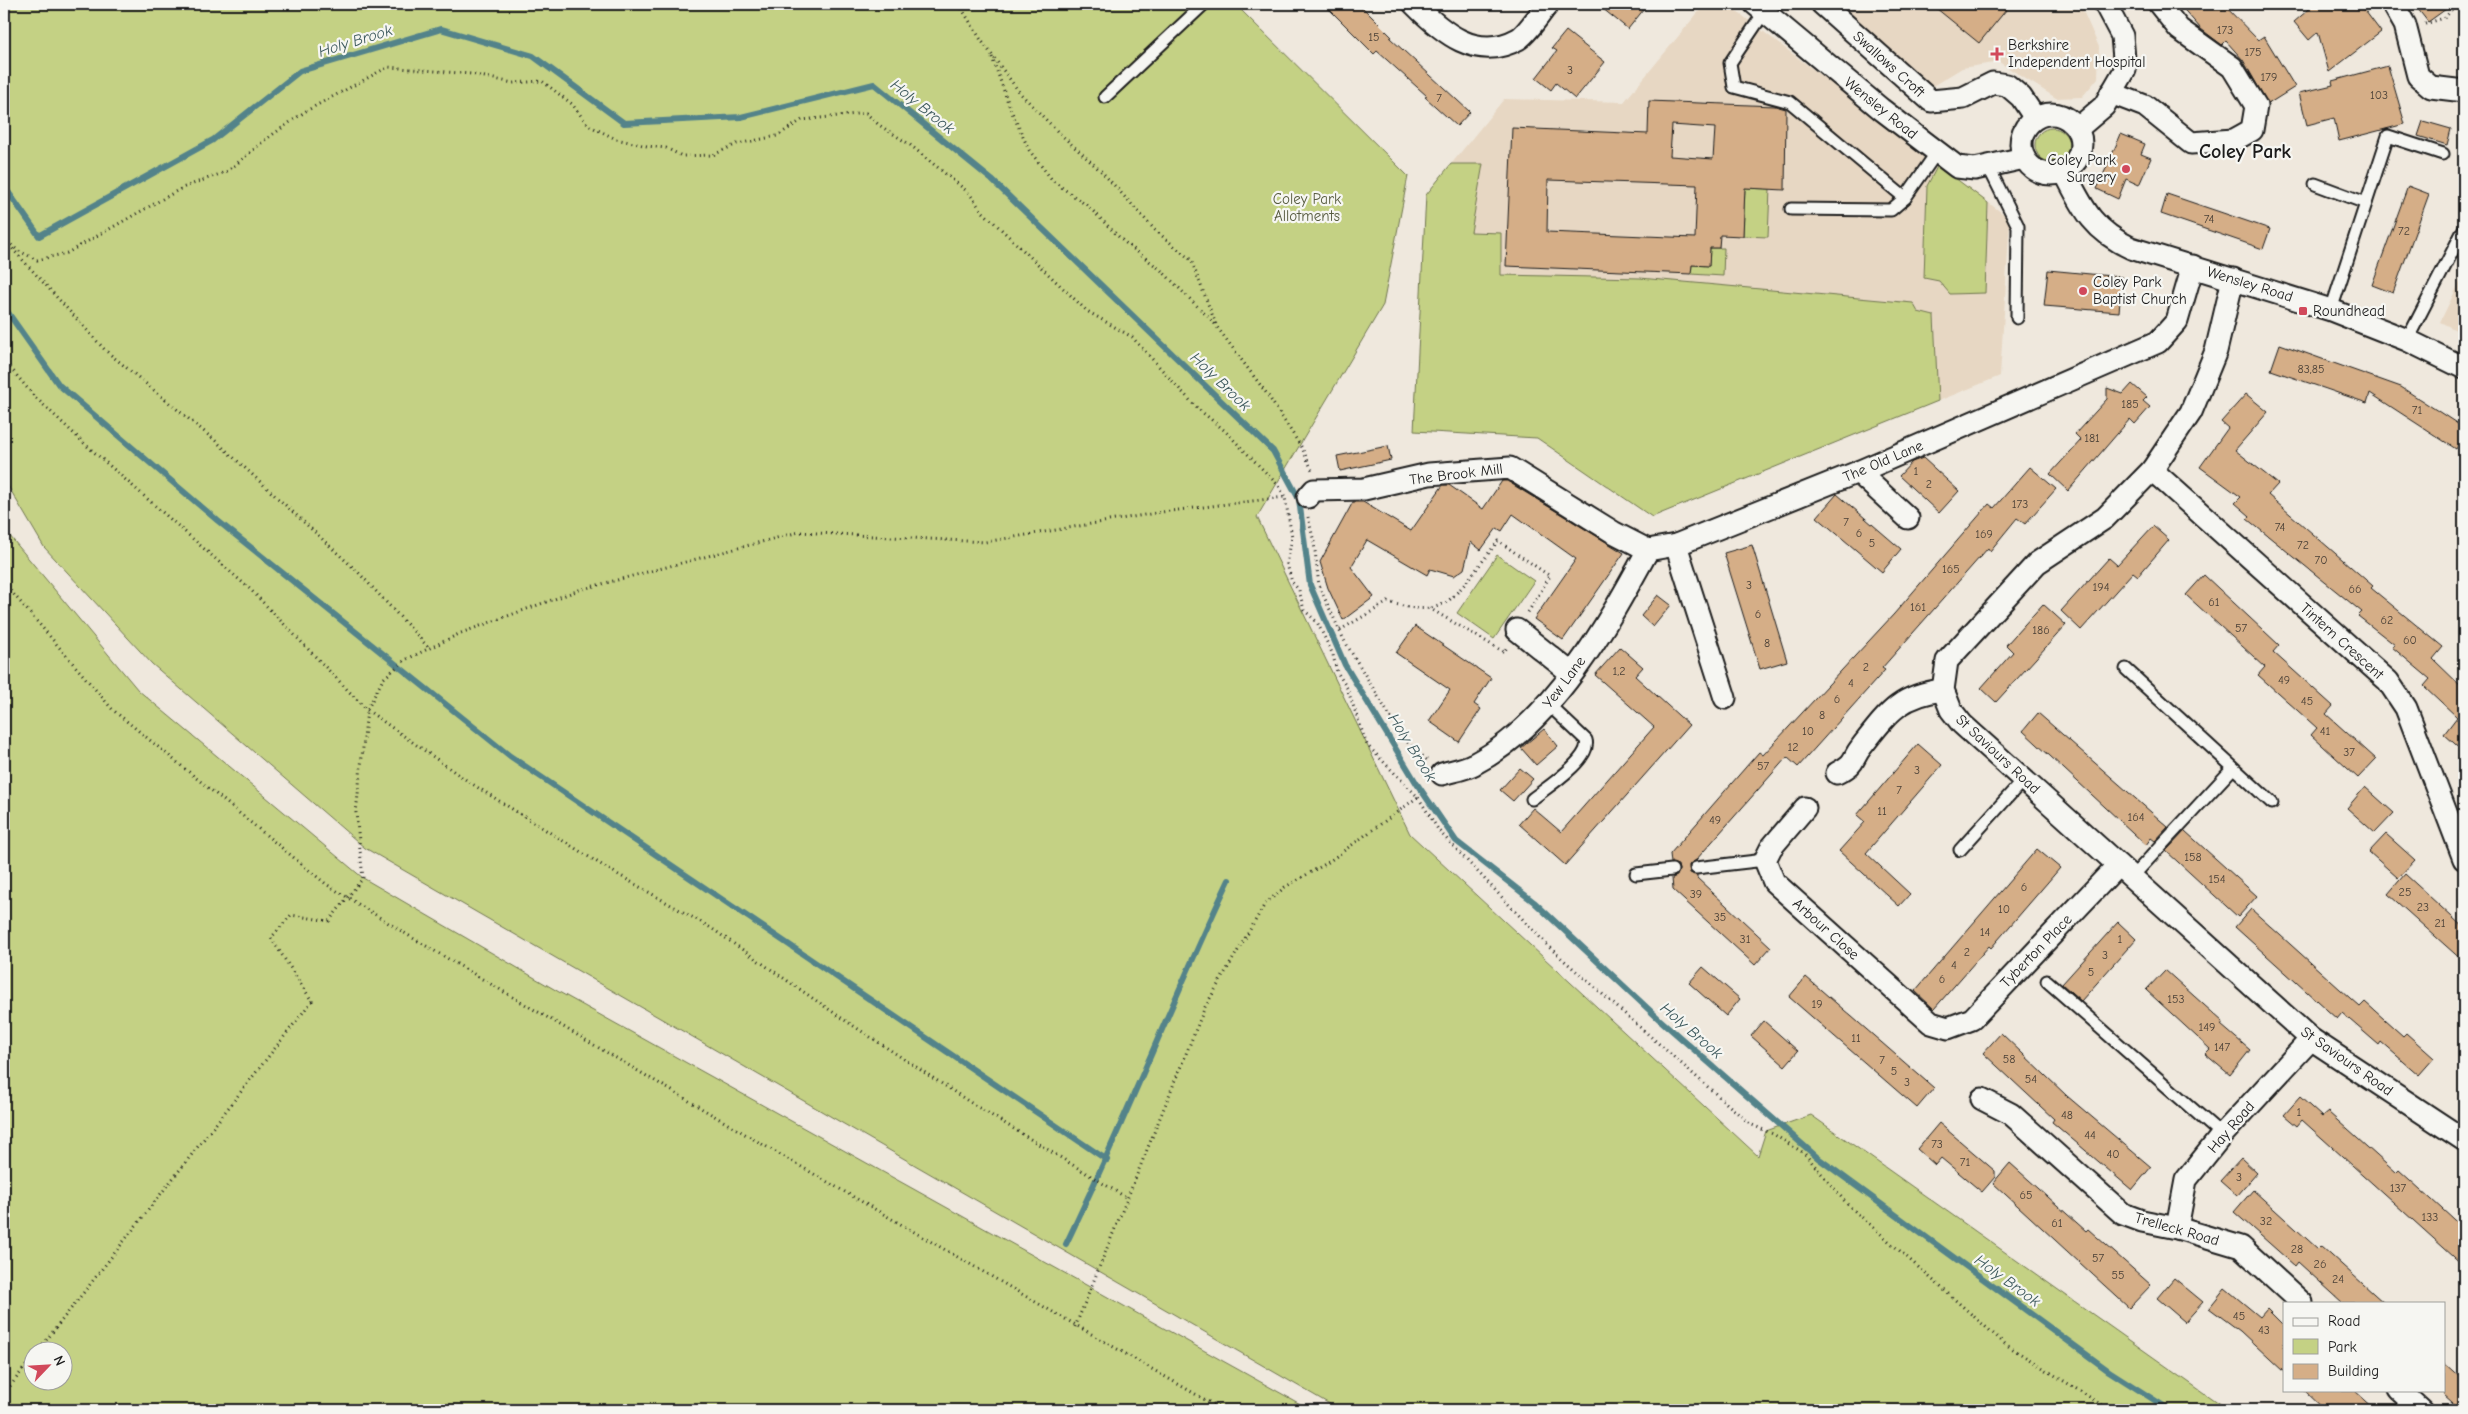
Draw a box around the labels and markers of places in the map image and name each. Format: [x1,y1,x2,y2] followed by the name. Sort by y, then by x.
[2008,36,2146,71] place label: Berkshire Independent Hospital
[1990,47,2004,61] marker: Berkshire Independent Hospital
[2048,151,2117,186] place label: Coley Park Surgery
[2120,163,2132,175] marker: Coley Park Surgery
[2093,273,2187,308] place label: Coley Park Baptist Church
[2077,285,2089,297] marker: Coley Park Baptist Church
[2313,302,2385,320] place label: Roundhead
[2297,305,2309,317] marker: Roundhead

